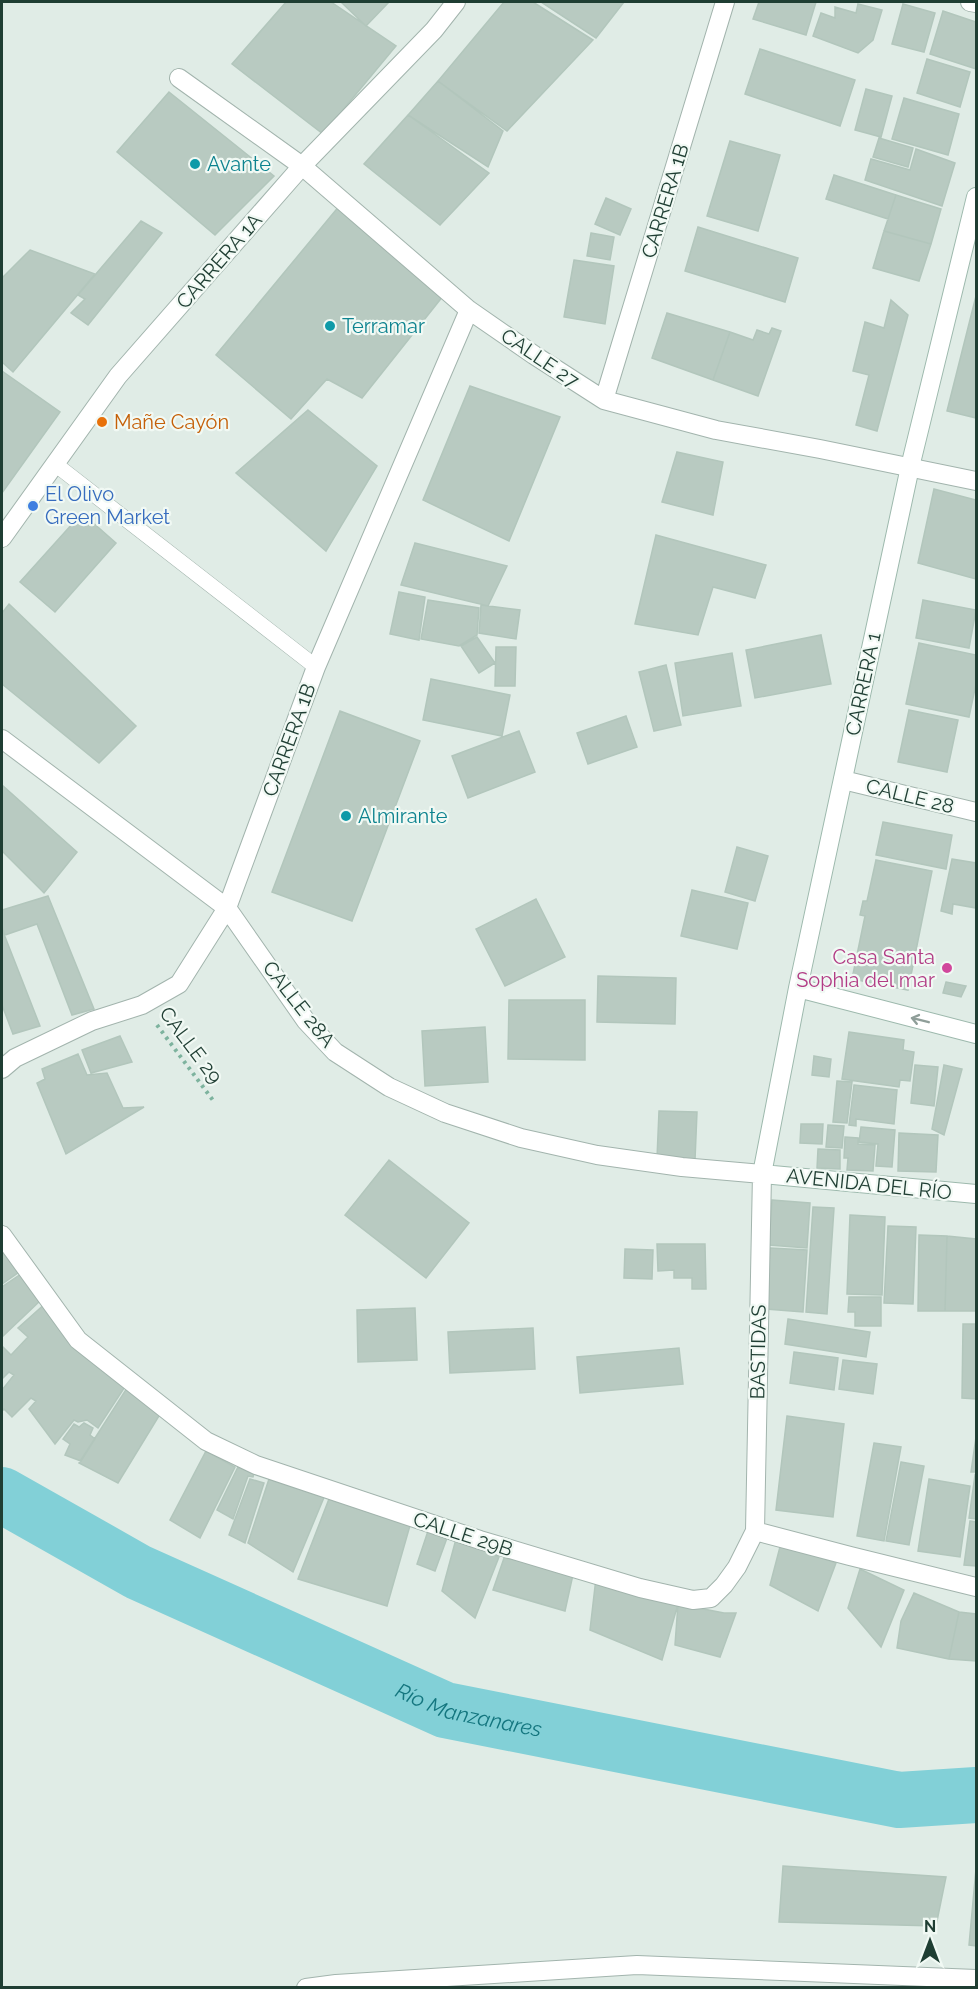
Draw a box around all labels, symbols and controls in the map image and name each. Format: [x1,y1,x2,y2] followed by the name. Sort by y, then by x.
[636,141,694,261] street label: CARRERA 1B
[207,152,271,176] place label: Avante
[188,157,202,171] marker: Avante
[171,208,267,314] street label: CARRERA 1A
[342,314,425,338] place label: Terramar
[323,319,337,333] marker: Terramar
[496,323,584,393] street label: CALLE 27
[114,410,229,434] place label: Mañe Cayón
[95,415,109,429] marker: Mañe Cayón
[45,482,170,529] place label: El Olivo Green Market
[26,499,40,513] marker: El Olivo Green Market
[840,630,886,738] street label: CARRERA 1
[258,680,320,800] street label: CARRERA 1B
[863,773,957,819] street label: CALLE 28
[358,804,448,828] place label: Almirante
[339,809,353,823] marker: Almirante
[796,945,935,992] place label: Casa Santa Sophia del mar
[258,956,341,1052] street label: CALLE 28A
[940,961,954,975] marker: Casa Santa Sophia del mar
[154,1002,228,1088] street label: CALLE 29
[911,1013,930,1025] one-way arrow
[785,1163,953,1205] street label: AVENIDA DEL RÍO
[745,1304,771,1400] street label: BASTIDAS
[410,1507,516,1561] street label: CALLE 29B
[392,1677,544,1741] water label: Río Manzanares
[900,1911,960,1971] north arrow
[924,1917,936,1936] text: N

